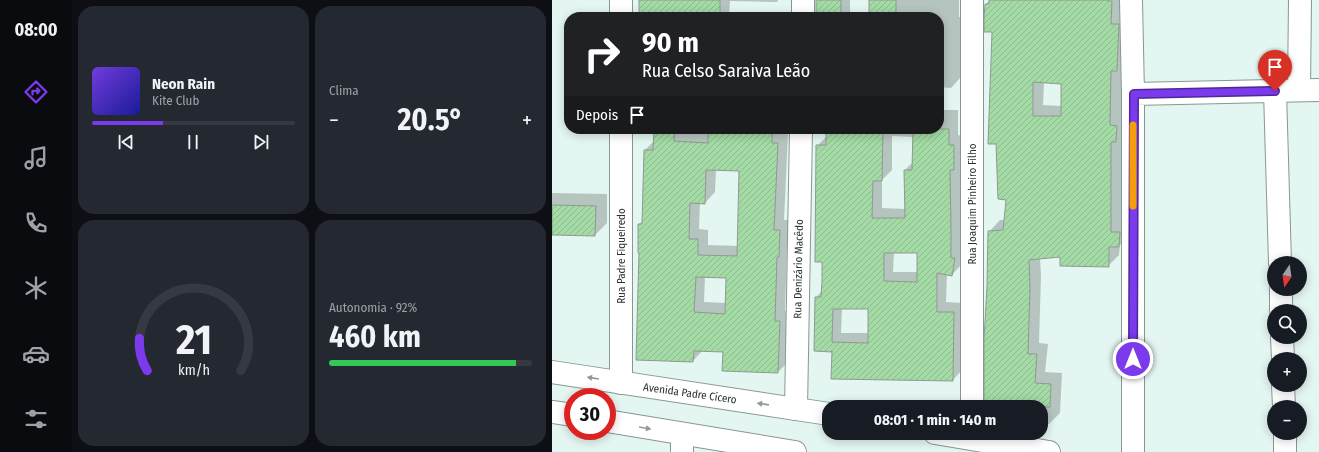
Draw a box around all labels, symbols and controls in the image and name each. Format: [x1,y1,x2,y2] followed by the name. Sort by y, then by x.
[14,19,58,41] text: 08:00
[642,26,699,59] text: 90 m
[576,28,628,80] icon: right
[1258,50,1292,91] pin
[1264,56,1286,78] icon: arrive
[642,60,810,82] text: Rua Celso Saraiva Leão
[152,75,215,93] text: Neon Rain
[22,78,50,106] icon: directions
[329,83,359,98] text: Clima
[152,93,199,108] text: Kite Club
[397,102,463,138] text: 20.5°
[626,104,648,126] icon: arrive
[576,106,618,124] text: Depois
[329,107,339,134] text: −
[522,107,532,134] text: +
[115,131,137,153] icon: previous
[182,131,204,153] icon: pause
[250,131,272,153] icon: next
[966,143,979,265] street label: Rua Joaquim Pinheiro Filho
[22,144,50,172] icon: music
[615,208,628,304] street label: Rua Padre Fiqueiredo
[22,209,50,237] icon: phone
[791,219,806,319] street label: Rua Denizário Macêdo
[1267,256,1307,296] north arrow
[1267,256,1307,440] map controls
[22,274,50,302] icon: climate
[329,300,417,315] text: Autonomia · 92%
[1267,304,1307,344] button: search
[174,315,212,365] text: 21
[329,319,421,355] text: 460 km
[1112,338,1154,380] position arrow
[22,340,50,368] icon: car
[1267,352,1307,392] button: +
[178,362,209,379] text: km/h
[587,375,599,381] one-way arrow
[642,381,738,407] street label: Avenida Padre Cícero
[564,388,616,440] speed limit sign: 30
[1267,400,1307,440] button: −
[757,401,769,407] one-way arrow
[22,405,50,433] icon: filters
[874,411,996,429] text: 08:01 · 1 min · 140 m
[639,425,652,431] one-way arrow

